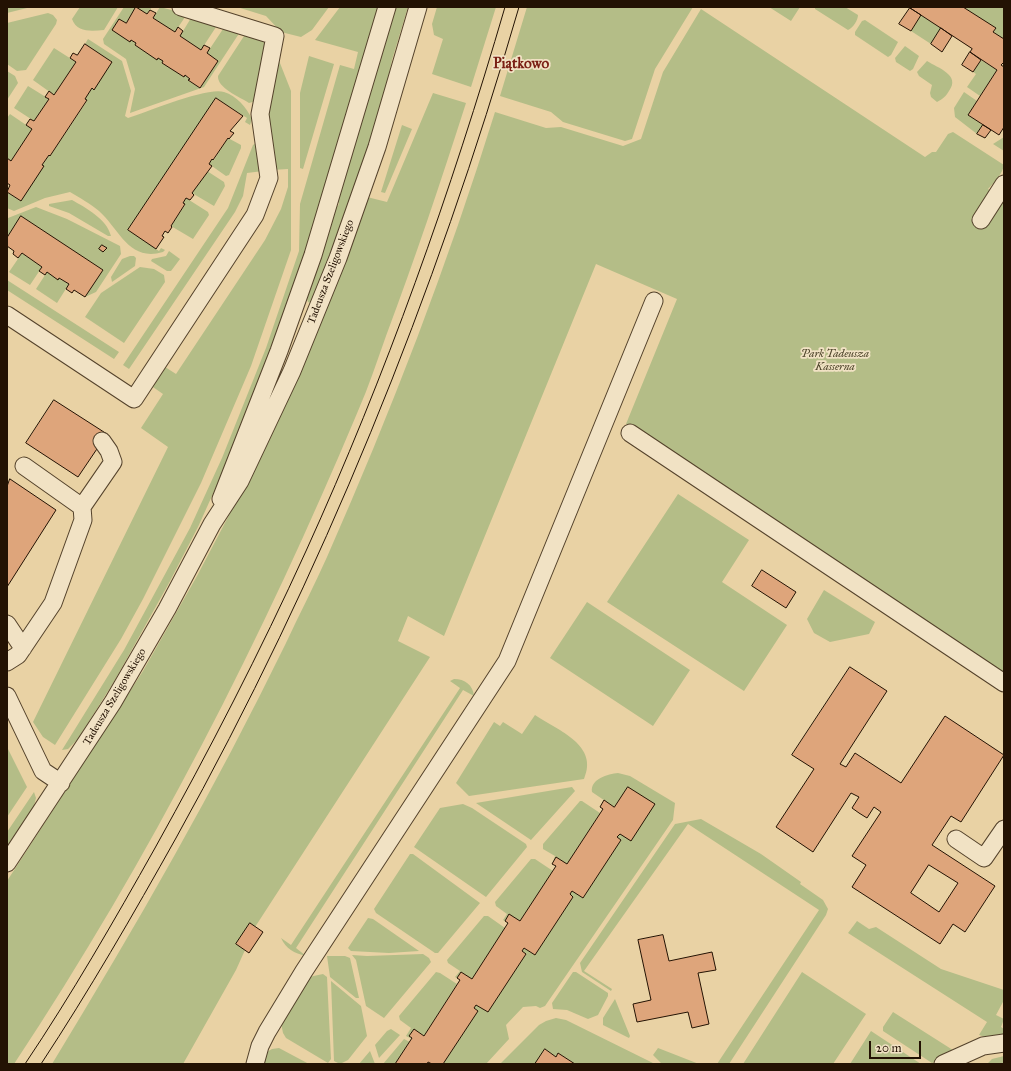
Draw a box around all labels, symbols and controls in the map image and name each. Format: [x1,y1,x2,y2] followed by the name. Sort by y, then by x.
[493,55,549,73] district label: Piątkowo
[305,218,357,326] street label: Tadeusza Szeligowskiego
[801,347,869,373] park label: Park Tadeusza Kasserna
[81,646,149,748] street label: Tadeusza Szeligowskiego
[871,1033,923,1059] scale bar
[876,1041,902,1055] text: 20 m

